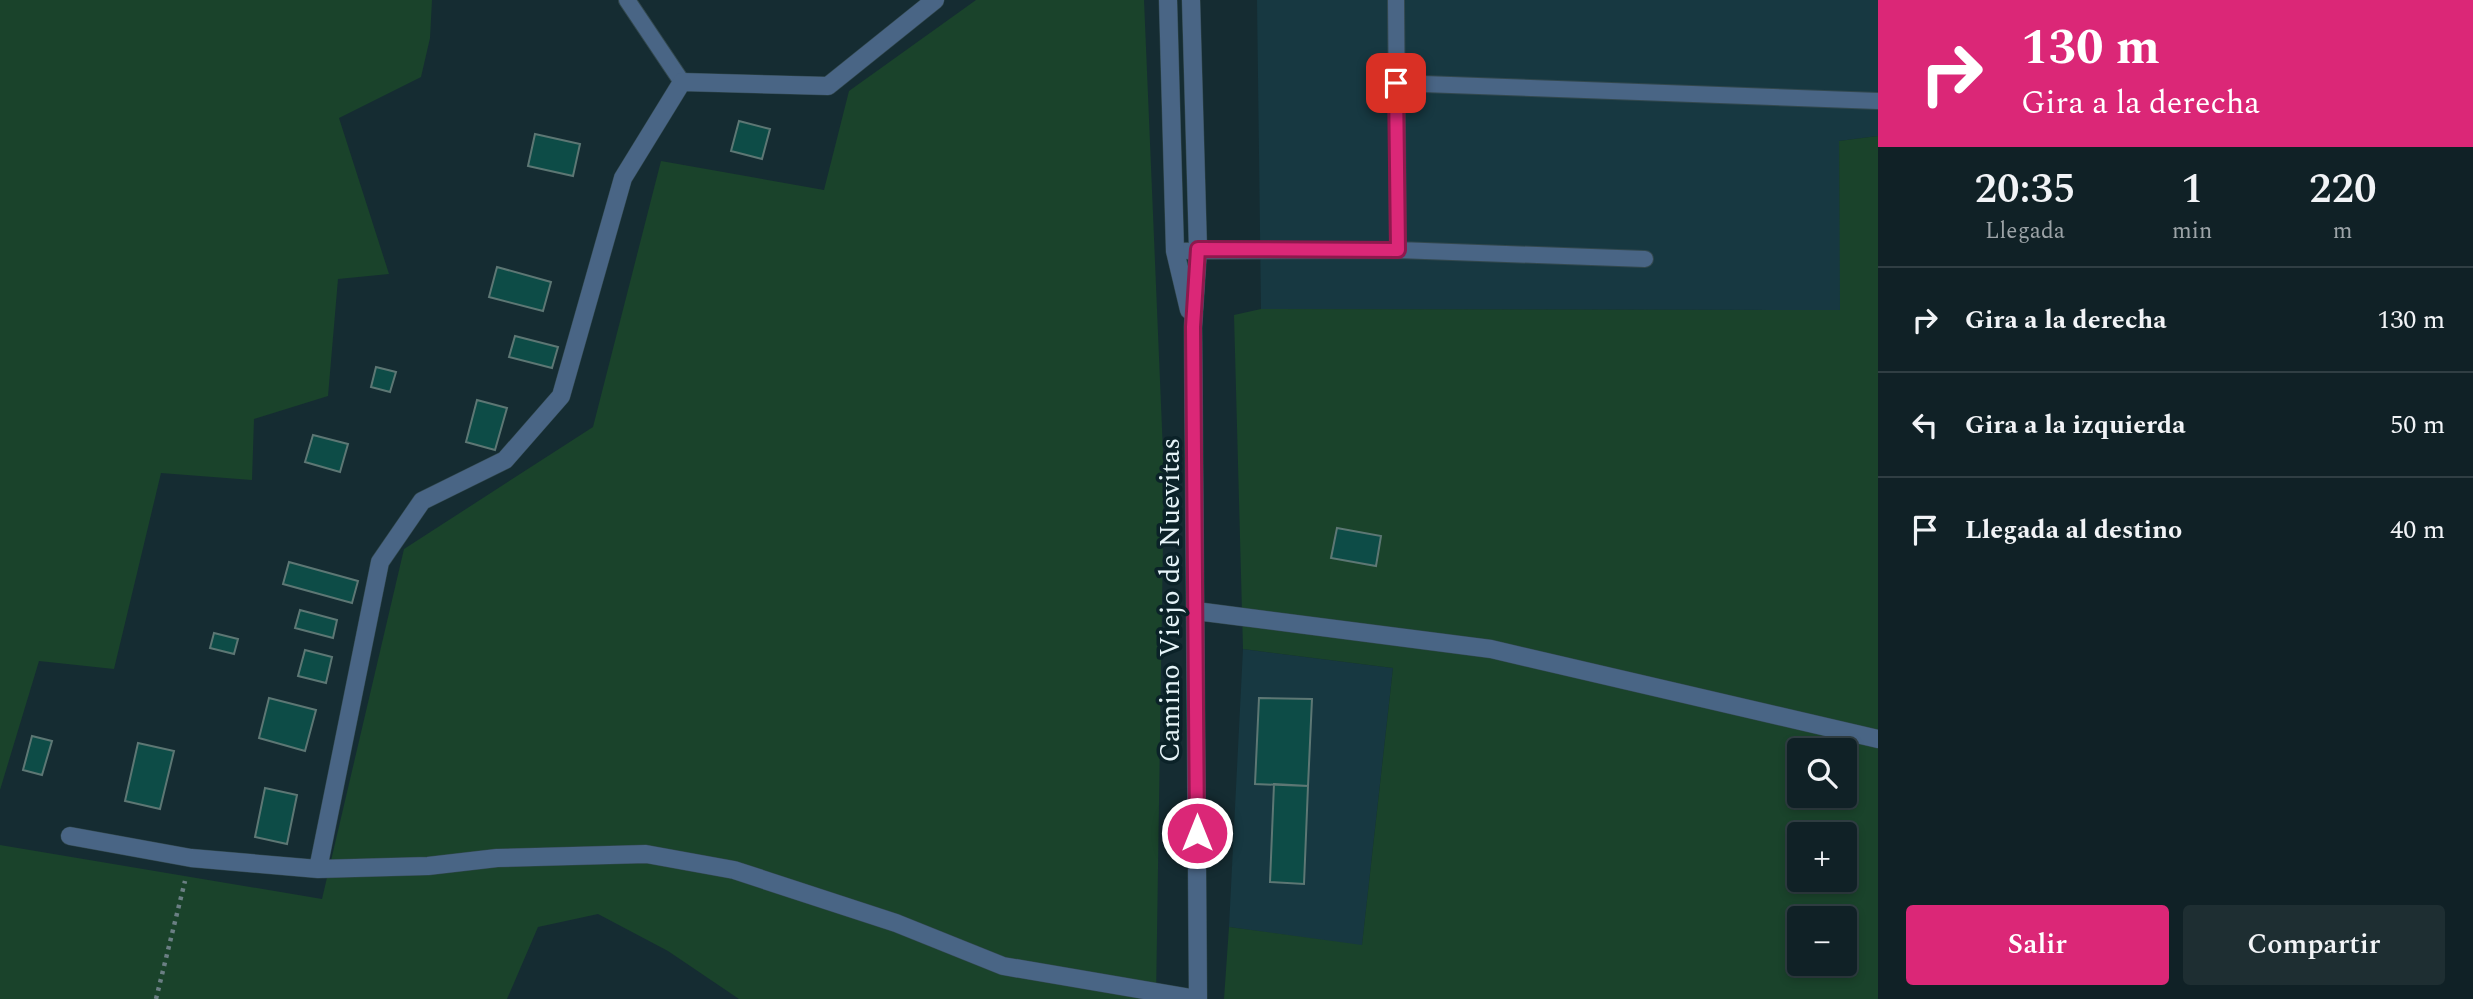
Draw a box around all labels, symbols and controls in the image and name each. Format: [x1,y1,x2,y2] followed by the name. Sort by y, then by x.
[2021,11,2160,86] text: 130 m
[1906,28,1997,119] icon: right
[1366,53,1426,113] pin
[1377,64,1415,102] icon: arrive
[2021,79,2260,128] text: Gira a la derecha
[1975,158,2076,221] text: 20:35
[2181,158,2203,221] text: 1
[2309,158,2376,221] text: 220
[1985,214,2065,249] text: Llegada
[2172,214,2212,249] text: min
[2333,214,2353,249] text: m
[1965,300,2167,340] text: Gira a la derecha
[2377,300,2445,340] text: 130 m
[1906,301,1944,339] icon: right
[1965,405,2186,445] text: Gira a la izquierda
[2390,405,2445,445] text: 50 m
[1906,406,1944,444] icon: left
[1149,438,1192,762] street label: Camino Viejo de Nuevitas
[1965,510,2182,550] text: Llegada al destino
[2390,510,2445,550] text: 40 m
[1906,511,1944,549] icon: arrive
[1787,738,1857,976] map controls
[1787,738,1857,808] button: search
[1160,796,1234,870] position arrow
[1787,822,1857,892] button: +
[1906,905,2169,985] button: Salir
[2183,905,2445,985] button: Compartir
[1787,906,1857,976] button: −

